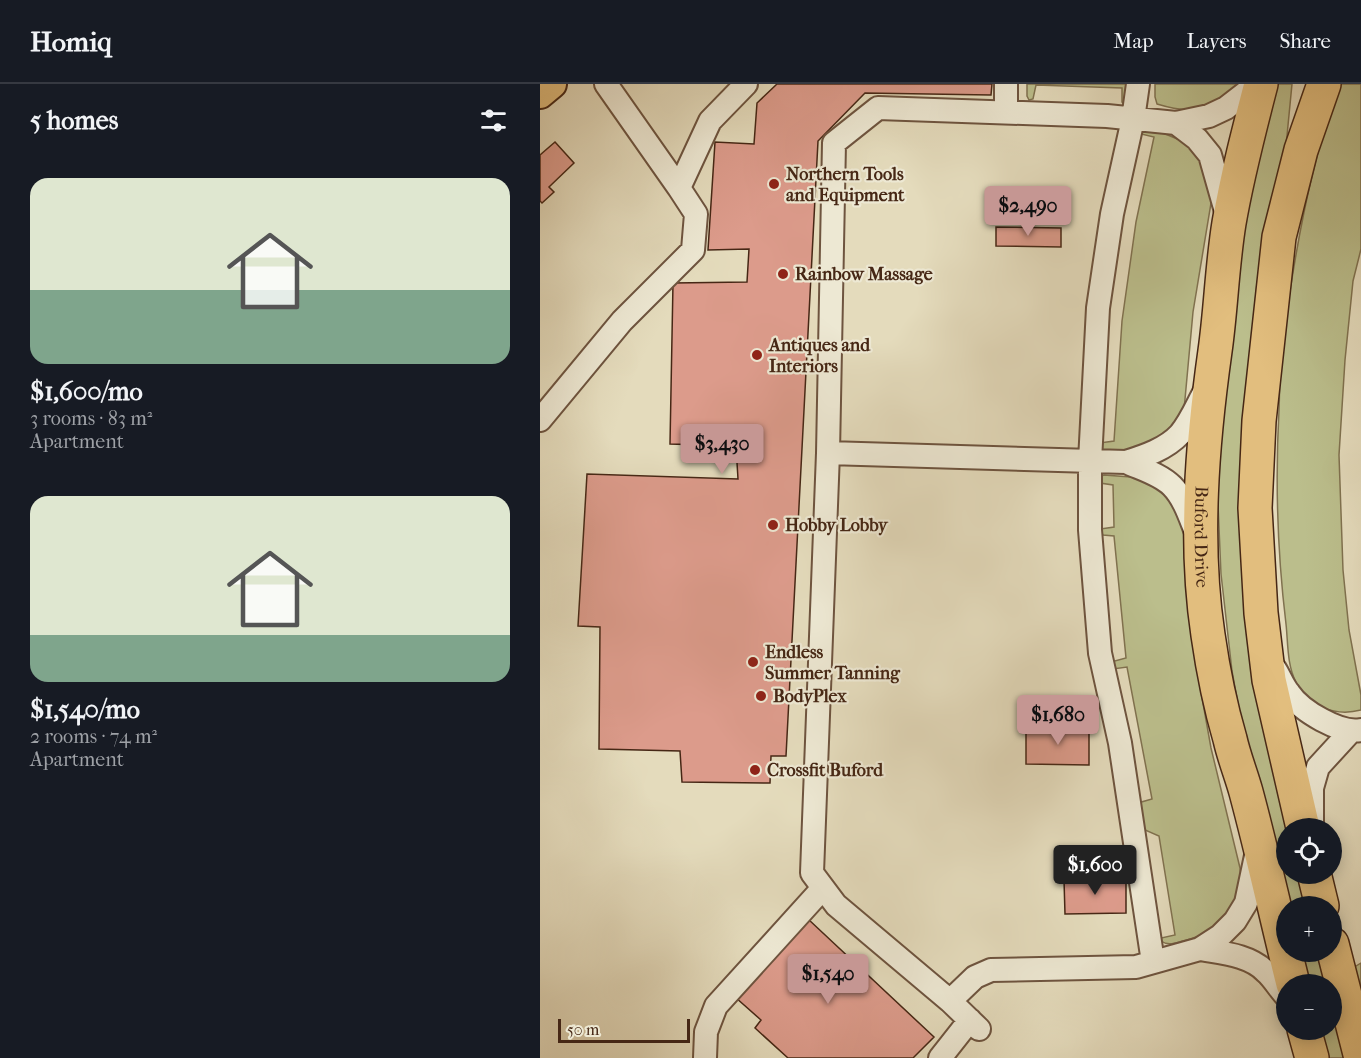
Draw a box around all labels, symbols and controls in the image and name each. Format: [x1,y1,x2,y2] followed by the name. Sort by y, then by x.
[30,25,112,58] text: Homiq
[1113,29,1154,53] text: Map
[1187,29,1246,53] text: Layers
[1279,29,1331,53] text: Share
[477,104,510,137] icon: filters
[30,105,118,136] text: 5 homes
[786,164,905,206] place label: Northern Tools and Equipment
[767,177,781,191] marker: Northern Tools and Equipment
[979,186,1077,237] pin: $2,490
[998,194,1058,217] text: $2,490
[216,217,324,325] icon: home
[795,264,933,285] place label: Rainbow Massage
[776,267,790,281] marker: Rainbow Massage
[768,335,871,377] place label: Antiques and Interiors
[750,348,764,362] marker: Antiques and Interiors
[30,376,143,407] text: $1,600/mo
[30,407,153,430] text: 3 rooms · 83 m²
[673,424,771,475] pin: $3,430
[30,430,124,453] text: Apartment
[695,432,749,455] text: $3,430
[1190,486,1213,588] street label: Buford Drive
[785,515,889,536] place label: Hobby Lobby
[766,518,780,532] marker: Hobby Lobby
[216,535,324,643] icon: home
[765,642,901,684] place label: Endless Summer Tanning
[746,655,760,669] marker: Endless Summer Tanning
[773,686,847,707] place label: BodyPlex
[754,689,768,703] marker: BodyPlex
[30,694,140,725] text: $1,540/mo
[1009,695,1107,746] pin: $1,680
[1031,703,1085,726] text: $1,680
[30,725,157,748] text: 2 rooms · 74 m²
[30,748,124,771] text: Apartment
[767,760,884,781] place label: Crossfit Buford
[748,763,762,777] marker: Crossfit Buford
[1276,818,1342,1040] map controls
[1276,818,1342,884] button: locate
[1046,845,1144,896] pin: $1,600
[1067,853,1123,876] text: $1,600
[1276,896,1342,962] button: +
[779,954,877,1005] pin: $1,540
[802,962,854,985] text: $1,540
[1276,974,1342,1040] button: −
[558,1016,690,1044] scale bar
[567,1020,599,1039] text: 50 m

